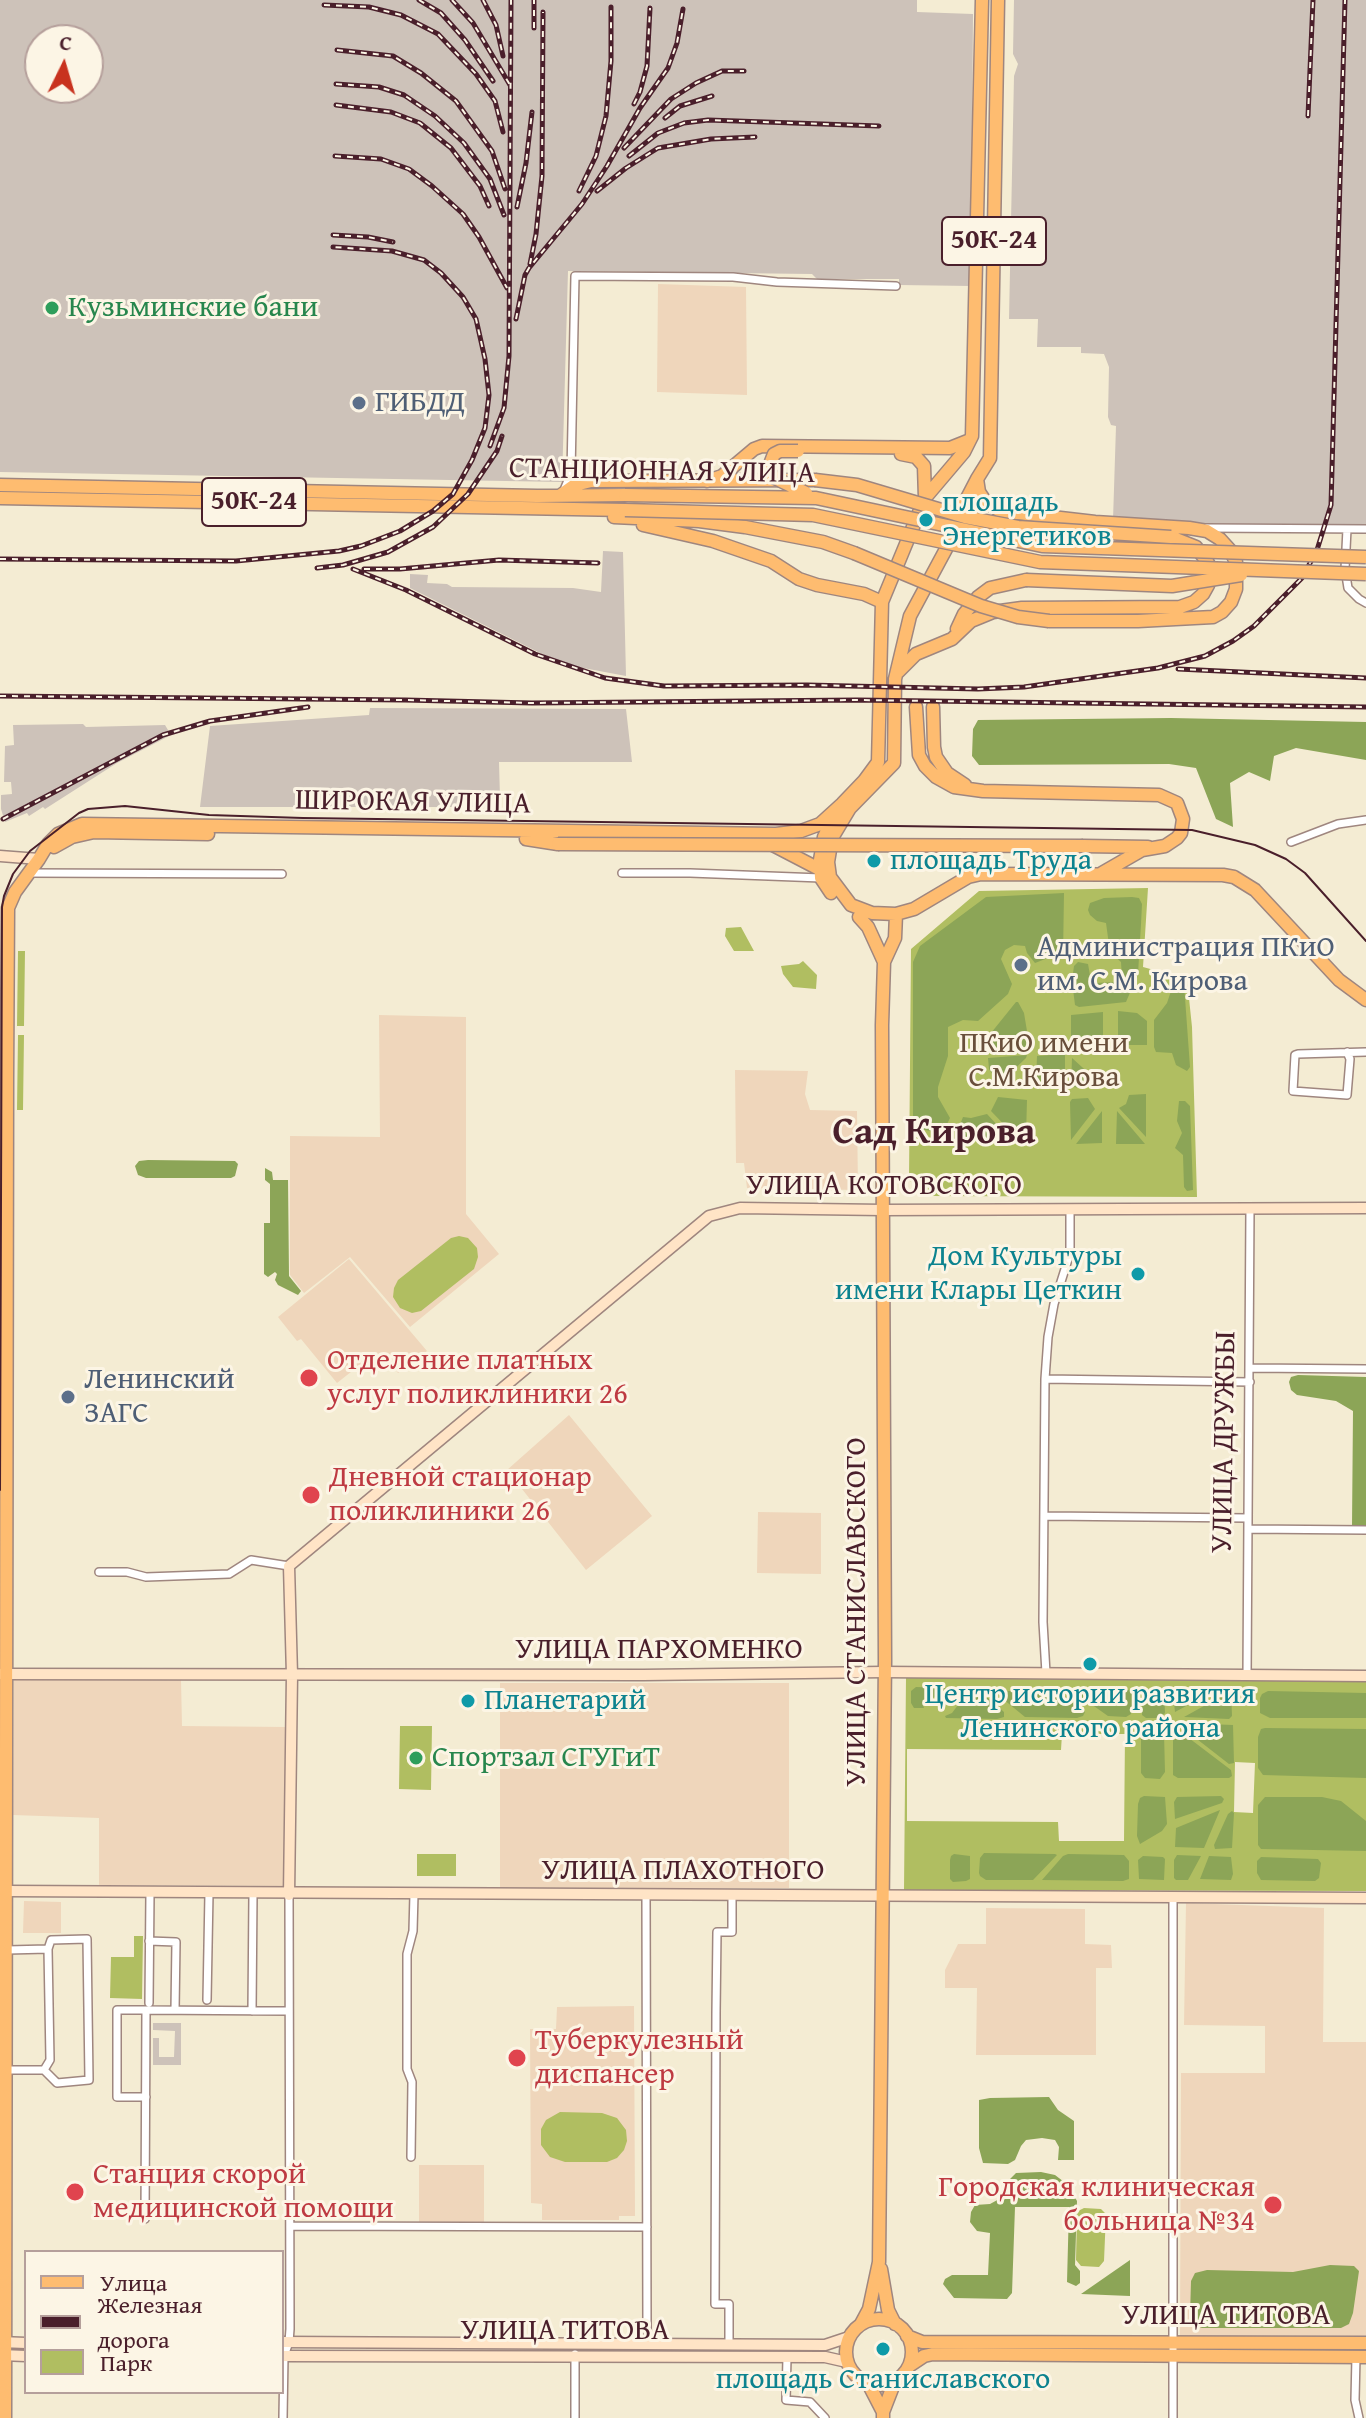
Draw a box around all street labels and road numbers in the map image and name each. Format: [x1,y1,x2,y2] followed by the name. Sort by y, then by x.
[942,217,1046,265] road number: 50К-24
[509,451,815,493] street label: СТАНЦИОННАЯ УЛИЦА
[202,478,306,526] road number: 50К-24
[295,783,531,823] street label: ШИРОКАЯ УЛИЦА
[746,1168,1022,1204] street label: УЛИЦА КОТОВСКОГО
[1205,1331,1245,1553] street label: УЛИЦА ДРУЖБЫ
[839,1437,875,1787] street label: УЛИЦА СТАНИСЛАВСКОГО
[515,1632,803,1668] street label: УЛИЦА ПАРХОМЕНКО
[542,1853,824,1889] street label: УЛИЦА ПЛАХОТНОГО
[1122,2298,1330,2334] street label: УЛИЦА ТИТОВА
[461,2313,669,2349] street label: УЛИЦА ТИТОВА

